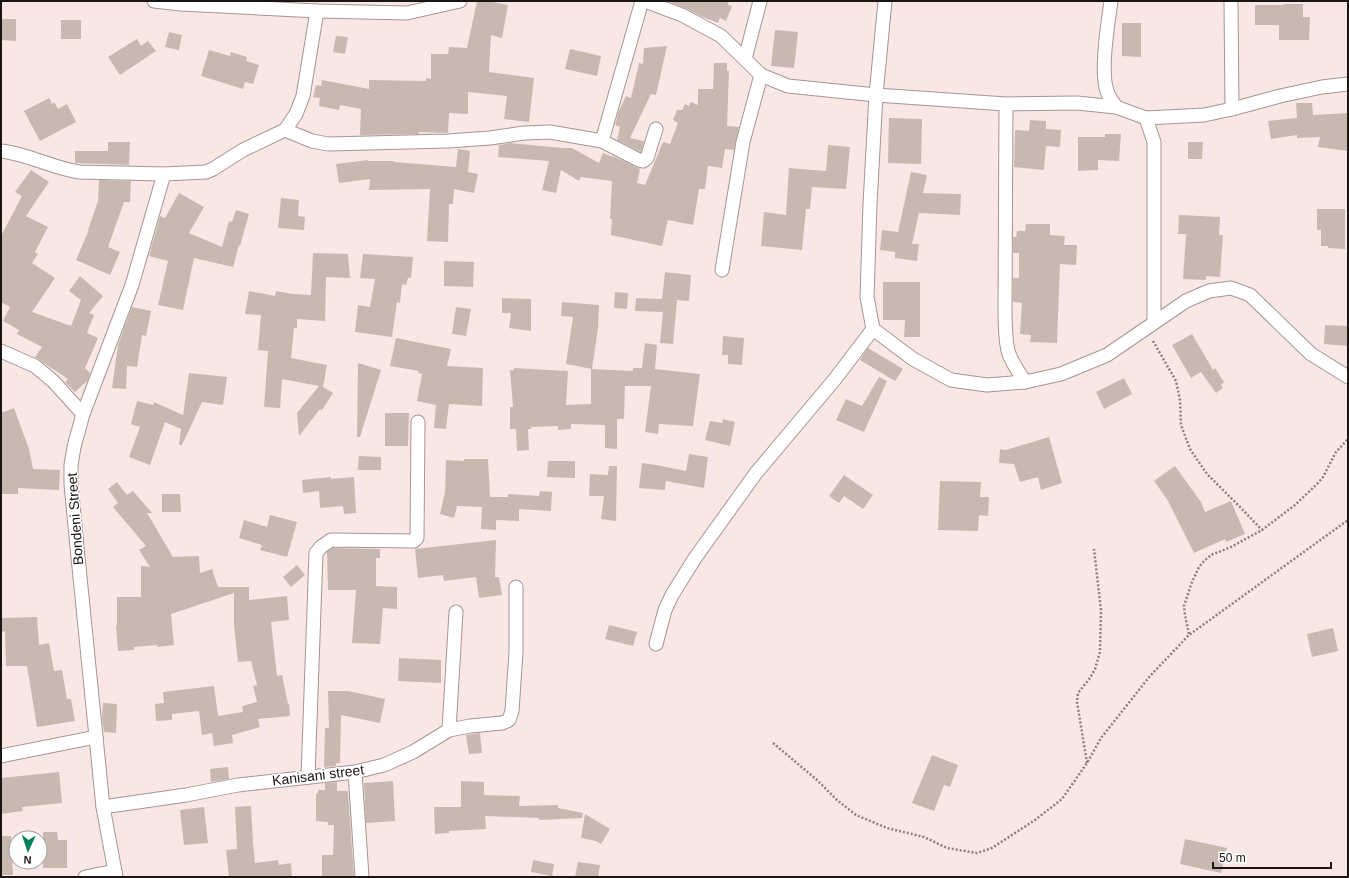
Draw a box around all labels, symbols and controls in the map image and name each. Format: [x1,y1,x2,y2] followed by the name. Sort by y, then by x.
[64,472,86,566] street label: Bondeni Street
[271,761,365,789] street label: Kanisani street
[8,830,48,870] north arrow
[1213,844,1331,870] scale bar
[1219,851,1246,865] text: 50 m
[23,854,32,866] text: N

